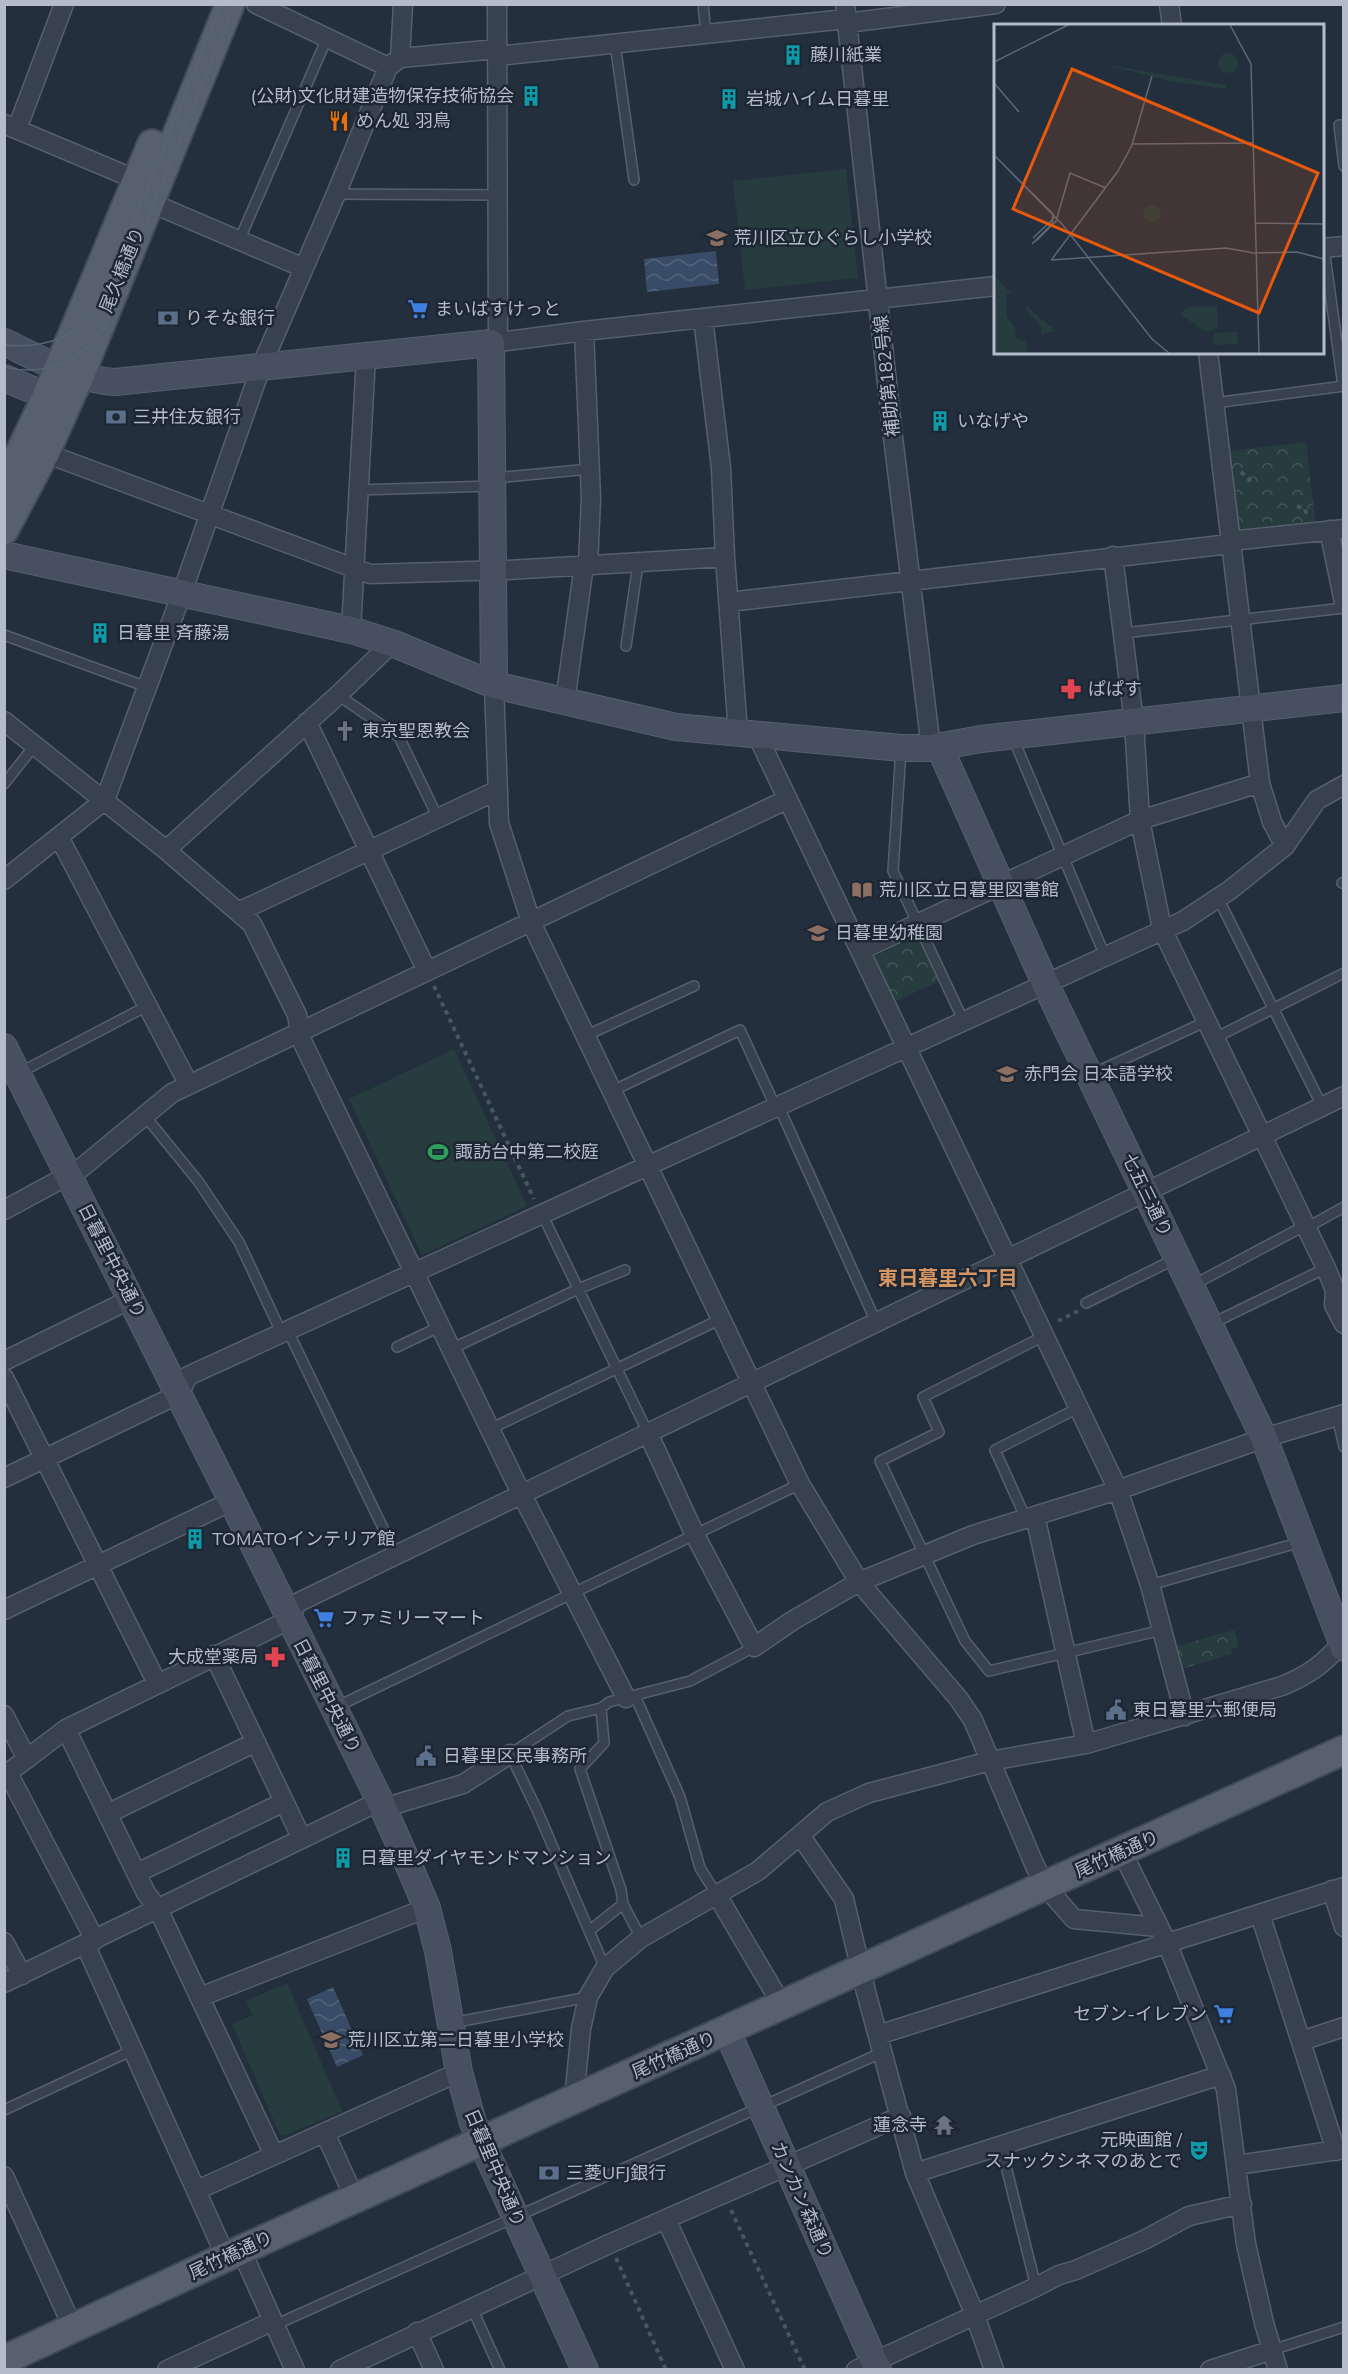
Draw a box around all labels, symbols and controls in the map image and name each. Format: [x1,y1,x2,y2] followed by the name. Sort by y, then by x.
[994,24,1324,354] inset map
[781,43,805,67] building icon: 藤川紙業
[810,43,882,66] place label: 藤川紙業
[251,84,514,107] place label: (公財)文化財建造物保存技術協会
[519,84,543,108] building icon: (公財)文化財建造物保存技術協会
[717,87,741,111] building icon: 岩城ハイム日暮里
[746,87,889,110] place label: 岩城ハイム日暮里
[327,109,351,133] restaurant icon: めん処 羽鳥
[356,109,451,132] place label: めん処 羽鳥
[94,224,149,316] street label: 尾久橋通り
[705,226,729,250] school or university icon: 荒川区立ひぐらし小学校
[734,226,932,249] place label: 荒川区立ひぐらし小学校
[406,297,430,321] supermarket icon: まいばすけっと
[435,297,561,320] place label: まいばすけっと
[156,306,180,330] bank icon: りそな銀行
[185,306,275,329] place label: りそな銀行
[869,314,904,438] street label: 補助第182号線
[104,405,128,429] bank icon: 三井住友銀行
[133,405,241,428] place label: 三井住友銀行
[928,409,952,433] building icon: いなげや
[957,409,1029,432] place label: いなげや
[88,621,112,645] building icon: 日暮里 斉藤湯
[117,621,230,644] place label: 日暮里 斉藤湯
[1059,677,1083,701] pharmacy icon: ぱぱす
[1088,677,1142,700] place label: ぱぱす
[333,719,357,743] church icon: 東京聖恩教会
[362,719,470,742] place label: 東京聖恩教会
[850,878,874,902] library icon: 荒川区立日暮里図書館
[879,878,1059,901] place label: 荒川区立日暮里図書館
[806,921,830,945] school or university icon: 日暮里幼稚園
[835,921,943,944] place label: 日暮里幼稚園
[995,1062,1019,1086] school or university icon: 赤門会 日本語学校
[1024,1062,1173,1085] place label: 赤門会 日本語学校
[426,1140,450,1164] sports icon: 諏訪台中第二校庭
[455,1140,599,1163] place label: 諏訪台中第二校庭
[1117,1149,1178,1240] street label: 七五三通り
[74,1199,151,1322] street label: 日暮里中央通り
[878,1265,1018,1290] district label: 東日暮里六丁目
[183,1527,207,1551] building icon: TOMATOインテリア館
[212,1527,395,1550] place label: TOMATOインテリア館
[312,1606,336,1630] supermarket icon: ファミリーマート
[341,1606,485,1629] place label: ファミリーマート
[289,1634,366,1757] street label: 日暮里中央通り
[168,1645,258,1668] place label: 大成堂薬局
[263,1645,287,1669] pharmacy icon: 大成堂薬局
[1104,1698,1128,1722] public building icon: 東日暮里六郵便局
[1133,1698,1277,1721] place label: 東日暮里六郵便局
[414,1744,438,1768] public building icon: 日暮里区民事務所
[443,1744,587,1767] place label: 日暮里区民事務所
[1071,1825,1163,1882] street label: 尾竹橋通り
[331,1846,355,1870] building icon: 日暮里ダイヤモンドマンション
[360,1846,611,1869] place label: 日暮里ダイヤモンドマンション
[1073,2002,1207,2025] place label: セブン-イレブン
[1212,2002,1236,2026] supermarket icon: セブン-イレブン
[628,2026,720,2083] street label: 尾竹橋通り
[319,2028,343,2052] school or university icon: 荒川区立第二日暮里小学校
[348,2028,564,2051] place label: 荒川区立第二日暮里小学校
[460,2105,531,2230] street label: 日暮里中央通り
[873,2113,927,2136] place label: 蓮念寺
[932,2113,956,2137] temple icon: 蓮念寺
[985,2128,1183,2172] place label: 元映画館 / スナックシネマのあとで
[766,2138,839,2262] street label: カンカン森通り
[1187,2138,1211,2162] theatre icon: 元映画館 / スナックシネマのあとで
[537,2161,561,2185] bank icon: 三菱UFJ銀行
[566,2161,666,2184] place label: 三菱UFJ銀行
[185,2225,276,2284] street label: 尾竹橋通り

